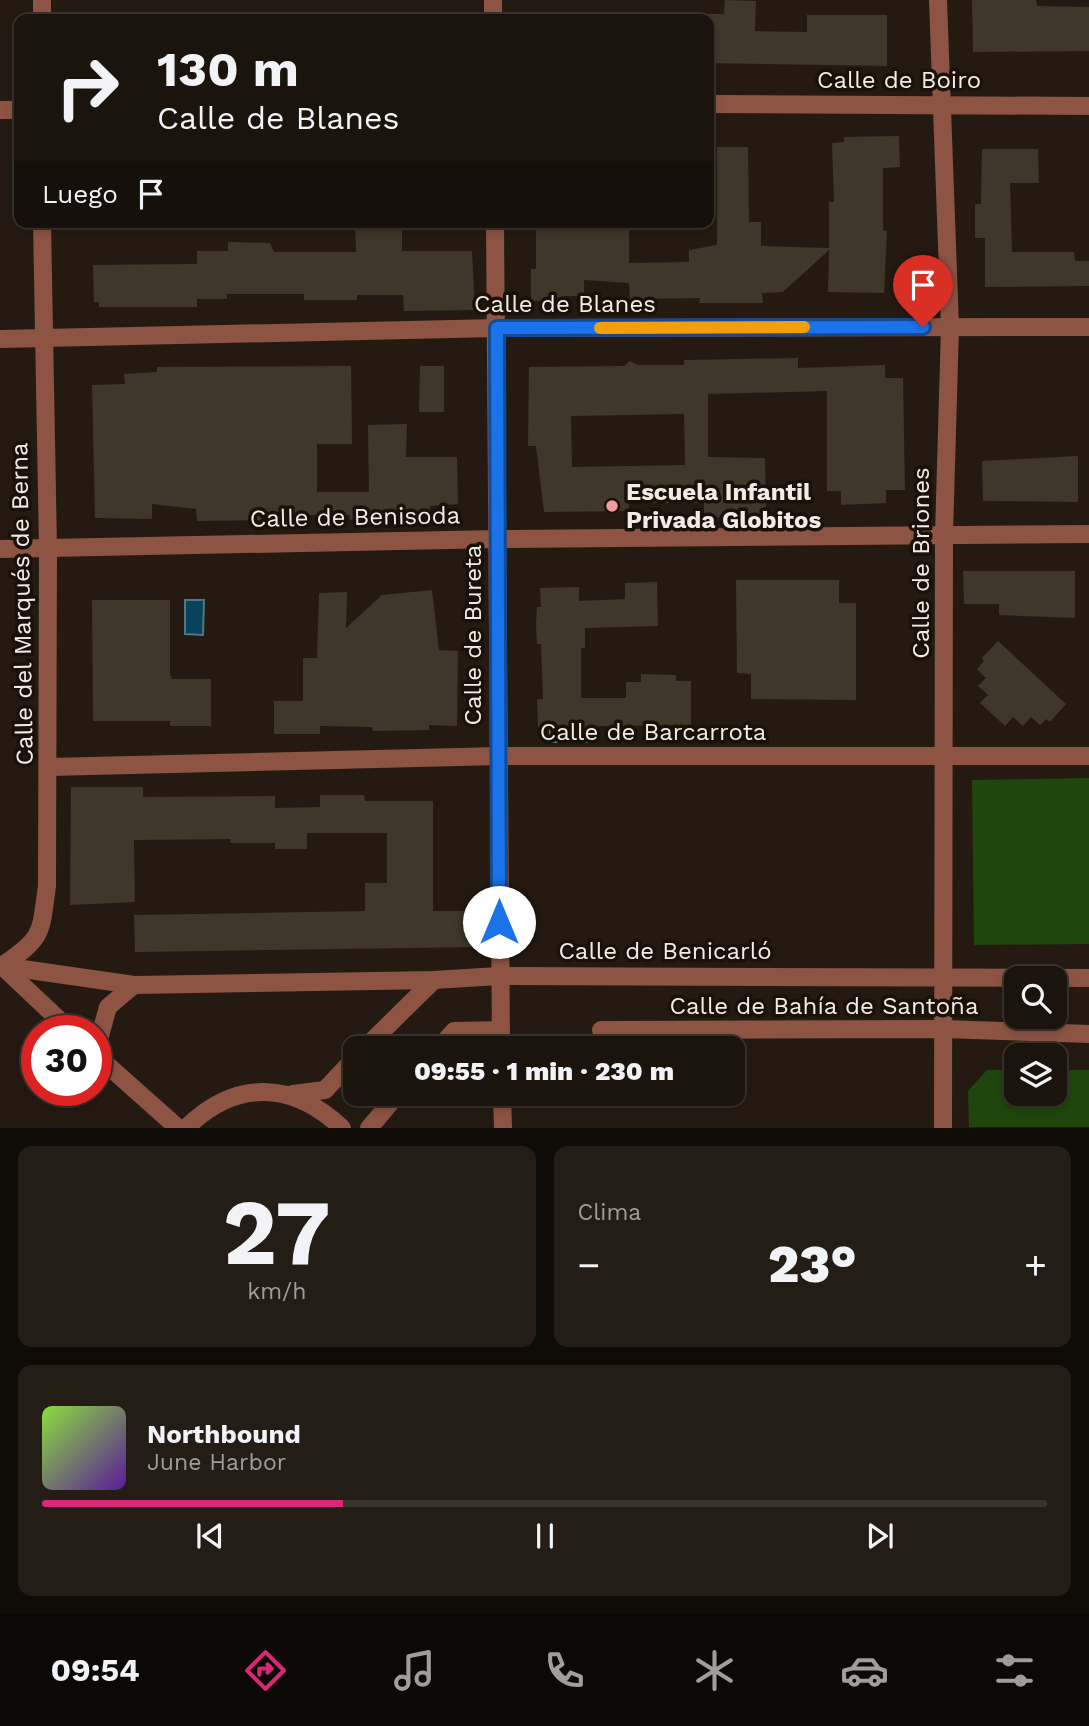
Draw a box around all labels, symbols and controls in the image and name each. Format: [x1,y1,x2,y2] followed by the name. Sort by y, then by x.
[157,40,299,98] text: 130 m
[42,42,133,133] icon: right
[817,66,981,94] street label: Calle de Boiro
[157,99,399,137] text: Calle de Blanes
[132,175,170,213] icon: arrive
[42,179,118,209] text: Luego
[893,255,953,327] pin
[904,266,942,304] icon: arrive
[474,290,656,318] street label: Calle de Blanes
[5,442,39,766] street label: Calle del Marqués de Berna
[907,467,935,659] street label: Calle de Briones
[626,478,821,534] place label: Escuela Infantil Privada Globitos
[604,498,620,514] marker: Escuela Infantil Privada Globitos
[250,501,460,533] street label: Calle de Benisoda
[459,545,487,725] street label: Calle de Bureta
[540,718,766,746] street label: Calle de Barcarrota
[462,885,536,959] position arrow
[558,937,772,965] street label: Calle de Benicarló
[1004,966,1067,1106] map controls
[1004,966,1067,1029] button: search
[670,992,978,1020] street label: Calle de Bahía de Santoña
[21,1015,112,1106] speed limit sign: 30
[1004,1043,1067,1106] button: layers
[414,1056,674,1086] text: 09:55 · 1 min · 230 m
[223,1179,331,1286] text: 27
[578,1199,641,1226] text: Clima
[768,1234,857,1295] text: 23°
[578,1243,600,1287] text: −
[1024,1243,1047,1287] text: +
[247,1278,306,1305] text: km/h
[147,1419,301,1449] text: Northbound
[147,1449,286,1476] text: June Harbor
[191,1517,229,1555] icon: previous
[526,1517,564,1555] icon: pause
[861,1517,899,1555] icon: next
[241,1646,290,1695] icon: directions
[390,1646,439,1695] icon: music
[540,1646,589,1695] icon: phone
[690,1646,739,1695] icon: climate
[840,1646,889,1695] icon: car
[990,1646,1039,1695] icon: filters
[50,1651,140,1689] text: 09:54

